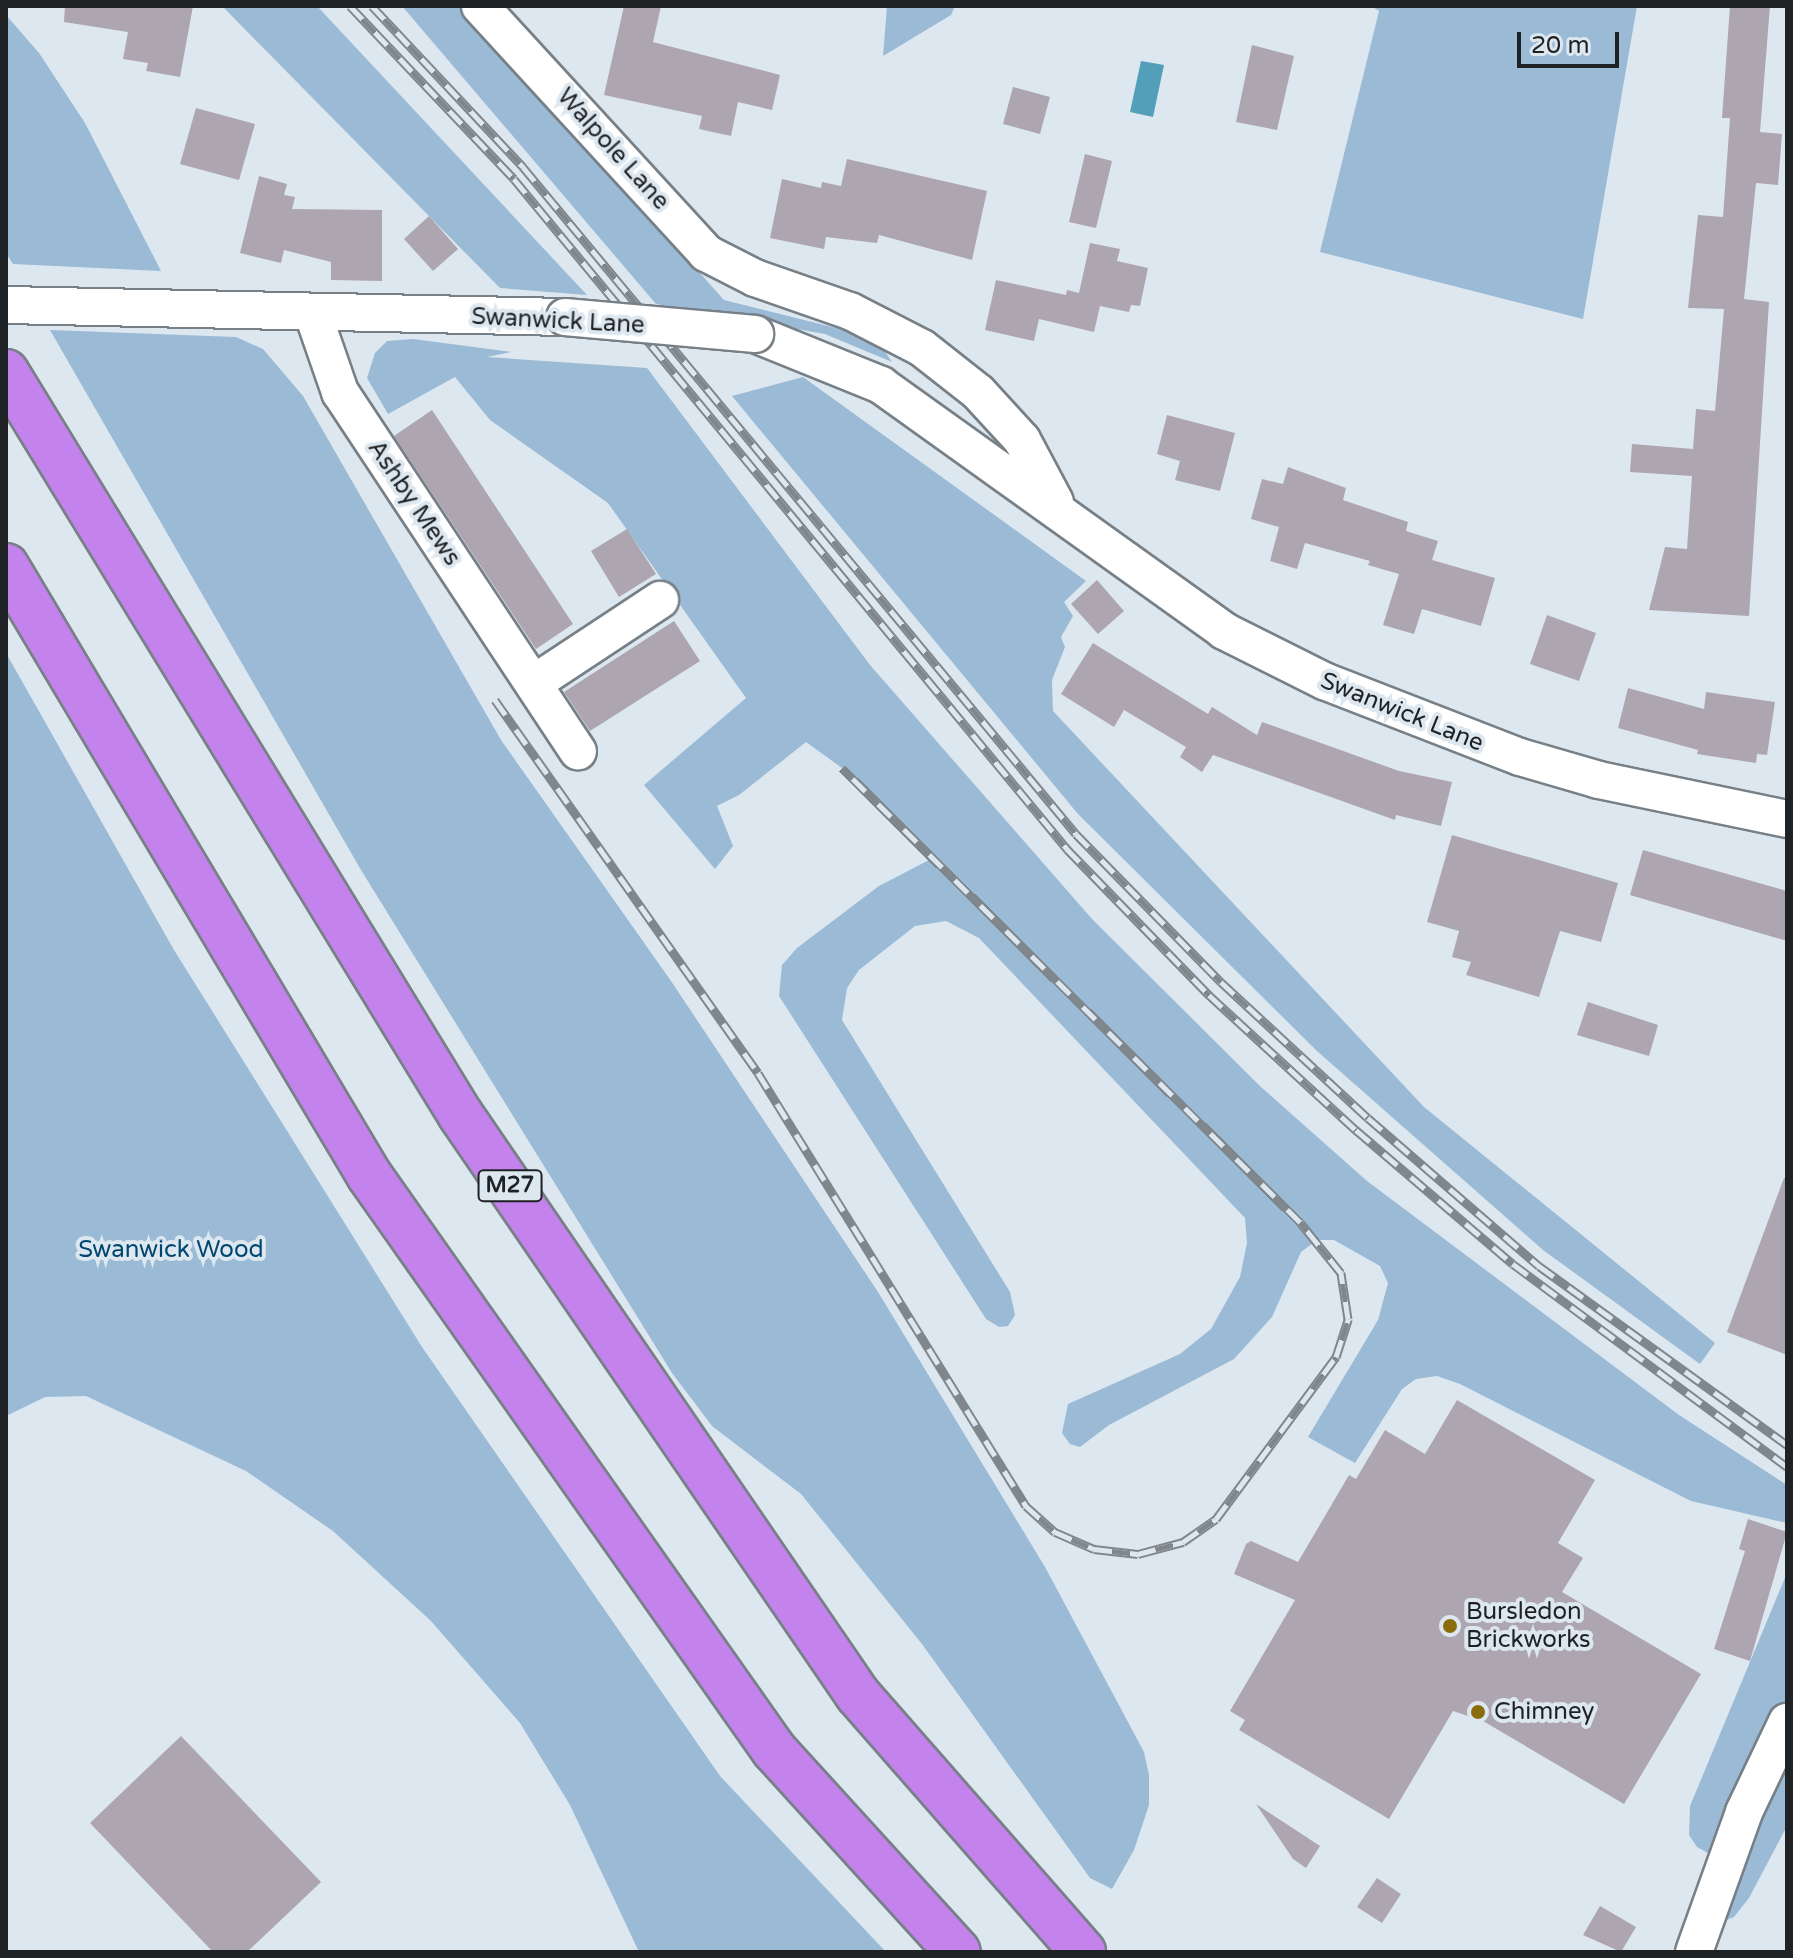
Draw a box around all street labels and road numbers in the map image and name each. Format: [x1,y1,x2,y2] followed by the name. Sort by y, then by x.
[551,82,675,216] street label: Walpole Lane
[471,302,645,340] street label: Swanwick Lane
[362,435,466,571] street label: Ashby Mews
[1316,666,1488,758] street label: Swanwick Lane
[476,1168,544,1204] road number: M27

